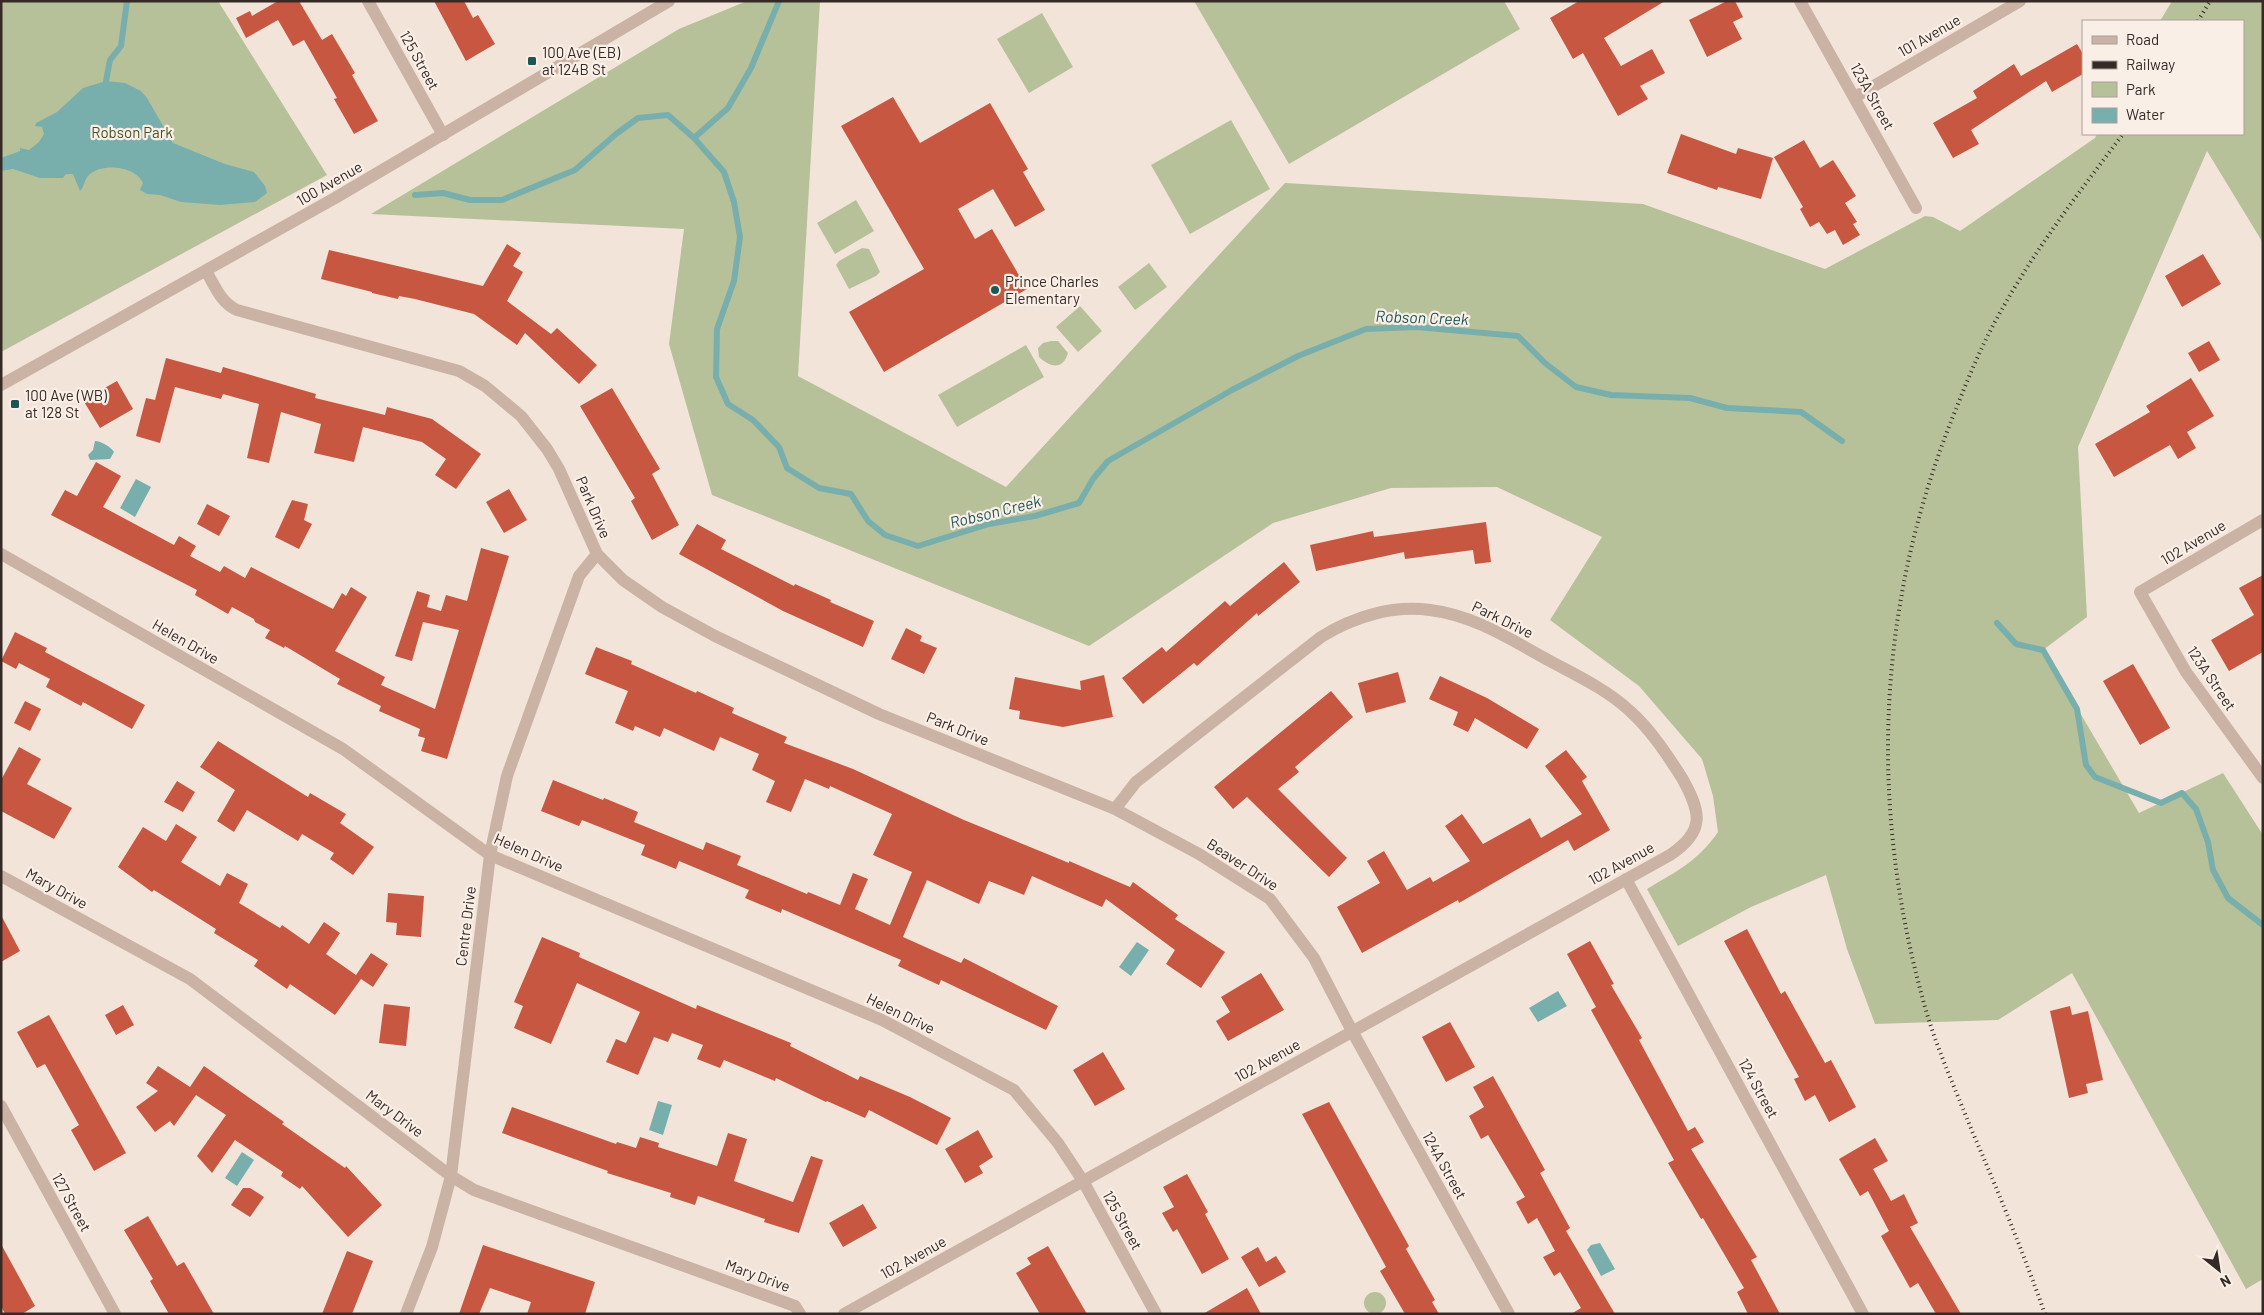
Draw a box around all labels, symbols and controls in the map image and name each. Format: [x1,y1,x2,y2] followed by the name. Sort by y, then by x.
[1895,10,1963,60] street label: 101 Avenue
[2082,20,2244,135] legend
[396,27,444,93] street label: 125 Street
[2126,30,2159,48] text: Road
[542,43,620,78] place label: 100 Ave (EB) at 124B St
[526,55,538,67] marker: 100 Ave (EB) at 124B St
[2126,55,2175,73] text: Railway
[1847,59,1899,133] street label: 123A Street
[2126,80,2156,98] text: Park
[2126,105,2165,123] text: Water
[91,123,173,141] park label: Robson Park
[293,157,365,209] street label: 100 Avenue
[1005,272,1099,307] place label: Prince Charles Elementary
[989,284,1001,296] marker: Prince Charles Elementary
[1375,306,1469,328] water label: Robson Creek
[25,386,107,421] place label: 100 Ave (WB) at 128 St
[9,398,21,410] marker: 100 Ave (WB) at 128 St
[573,473,615,541] street label: Park Drive
[948,490,1043,531] water label: Robson Creek
[2157,516,2229,568] street label: 102 Avenue
[1469,596,1537,642] street label: Park Drive
[150,615,222,667] street label: Helen Drive
[2184,642,2240,714] street label: 123A Street
[924,707,992,749] street label: Park Drive
[492,829,566,875] street label: Helen Drive
[1204,834,1282,894] street label: Beaver Drive
[1585,838,1657,888] street label: 102 Avenue
[23,864,91,912] street label: Mary Drive
[451,885,479,967] street label: Centre Drive
[864,989,938,1037] street label: Helen Drive
[1231,1035,1303,1085] street label: 102 Avenue
[1735,1055,1783,1121] street label: 124 Street
[363,1085,427,1141] street label: Mary Drive
[1419,1128,1471,1202] street label: 124A Street
[49,1169,95,1235] street label: 127 Street
[1099,1187,1147,1253] street label: 125 Street
[877,1232,949,1282] street label: 102 Avenue
[2194,1245,2244,1295] north arrow
[723,1255,793,1295] street label: Mary Drive
[2217,1272,2234,1291] text: N

